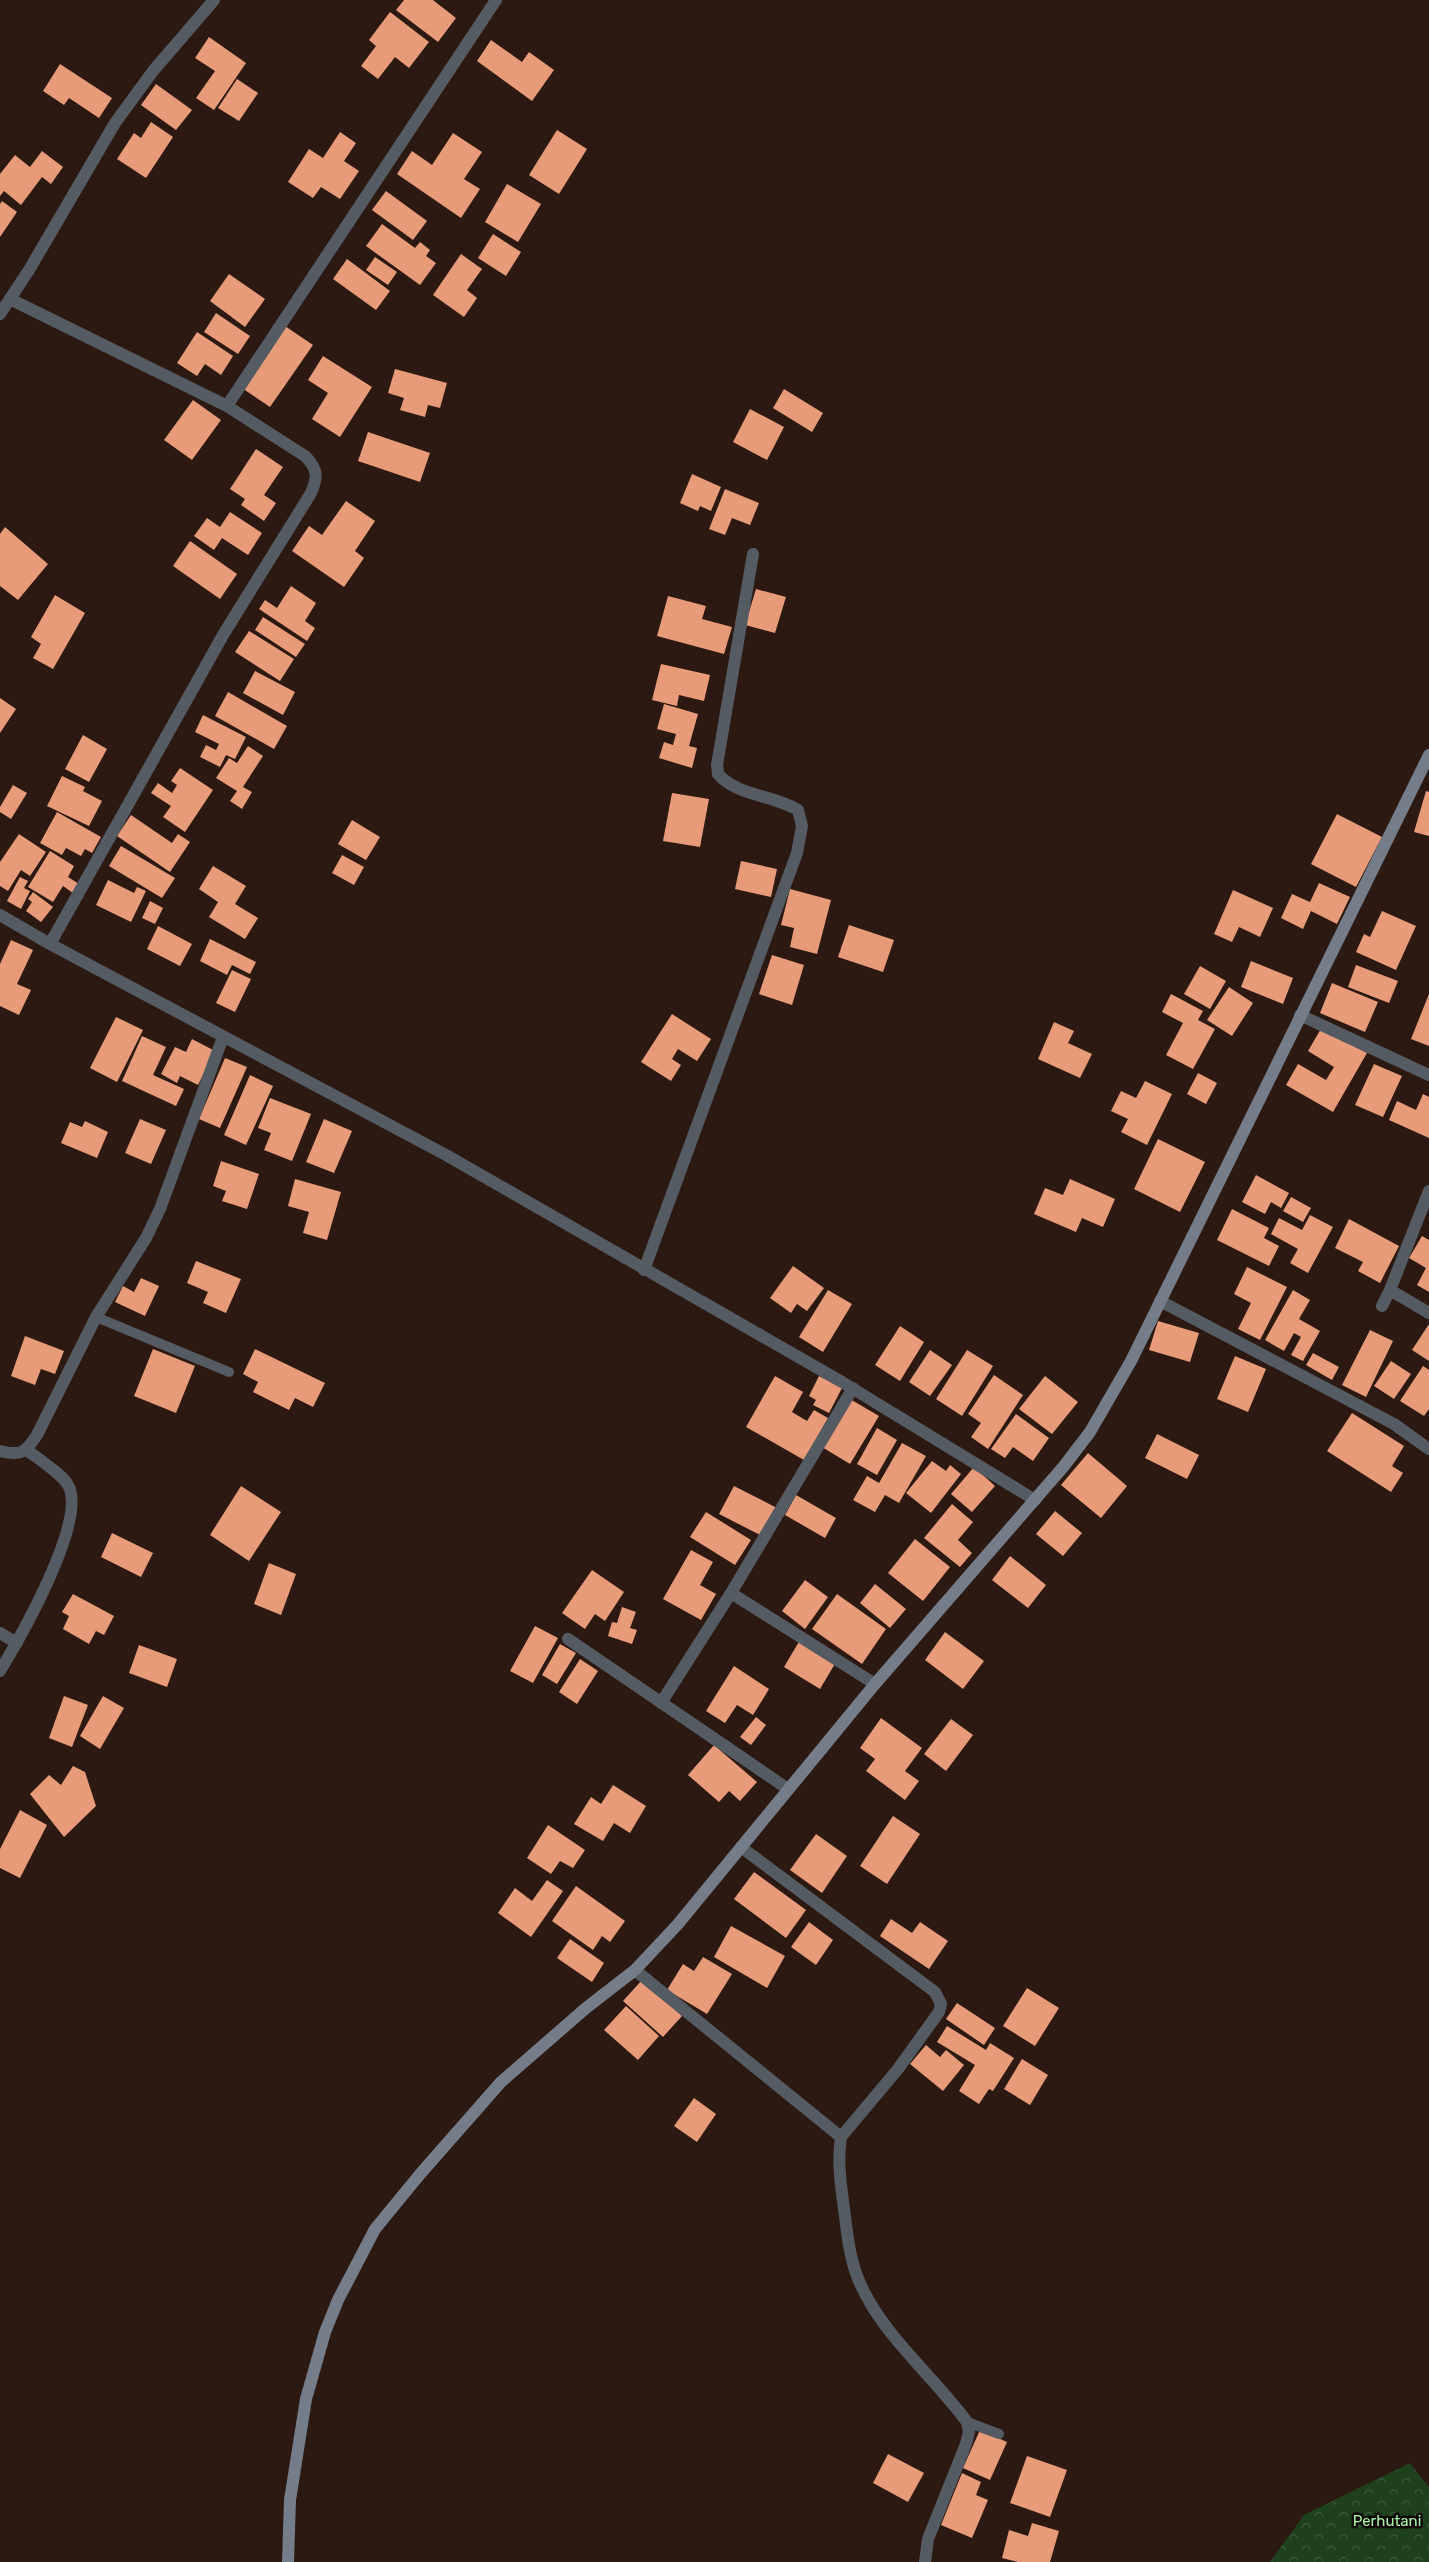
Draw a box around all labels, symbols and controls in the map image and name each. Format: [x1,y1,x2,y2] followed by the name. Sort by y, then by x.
[1353,2512,1421,2530] park label: Perhutani

